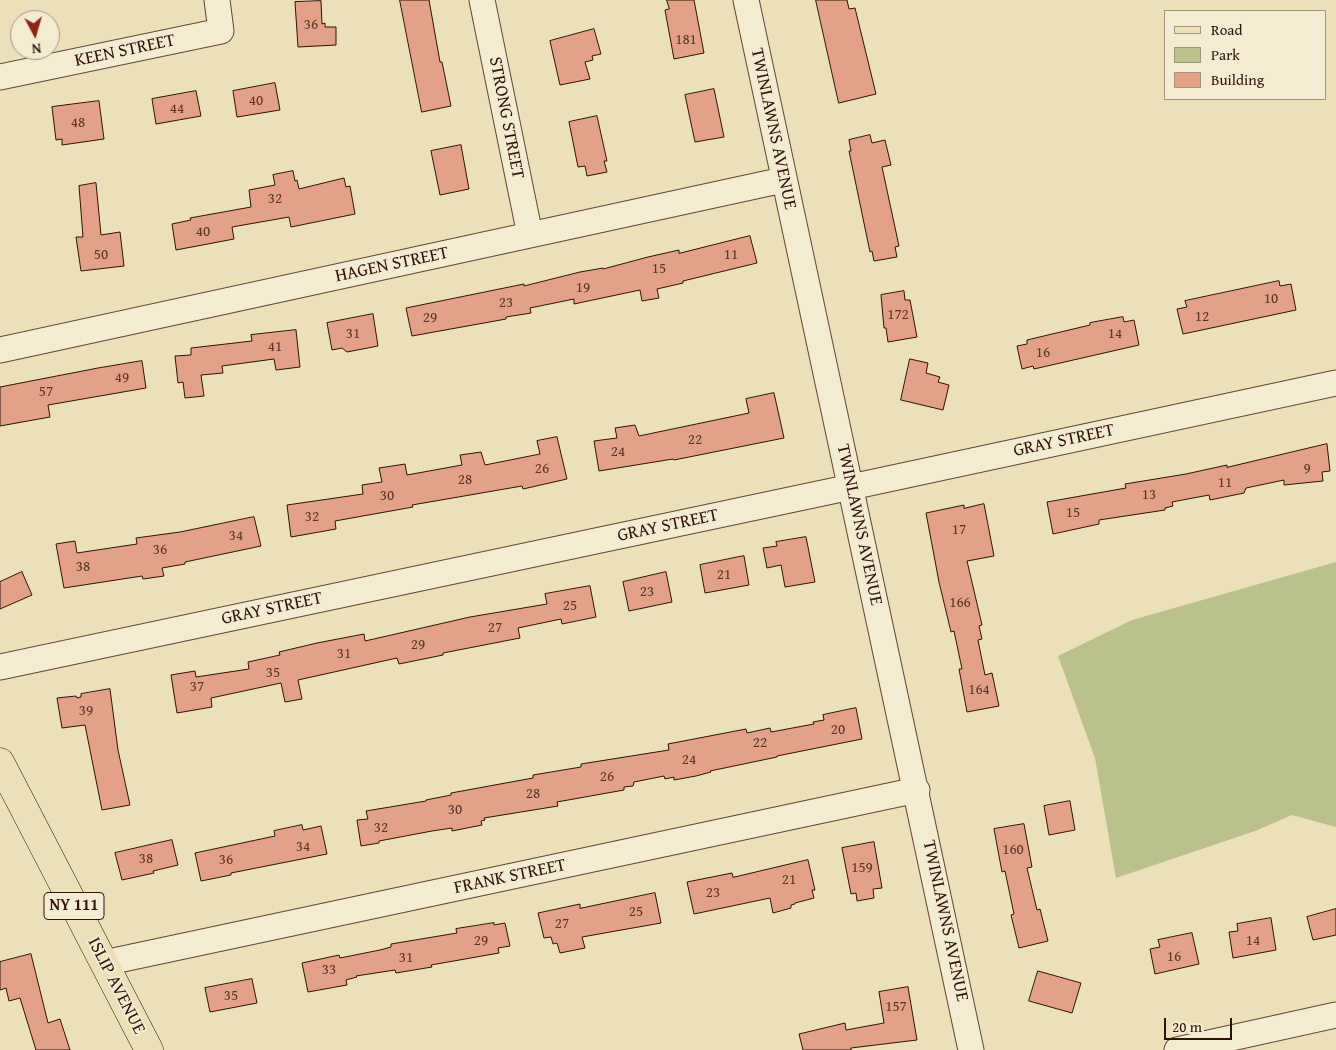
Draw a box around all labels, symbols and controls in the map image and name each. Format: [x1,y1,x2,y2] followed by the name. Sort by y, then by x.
[10,10,60,60] north arrow
[1164,10,1326,100] legend
[304,16,318,34] house number: 36
[1211,19,1242,40] text: Road
[73,30,177,72] street label: KEEN STREET
[675,31,697,49] house number: 181
[31,38,42,59] text: N
[1211,44,1240,65] text: Park
[745,46,801,212] street label: TWINLAWNS AVENUE
[484,55,528,181] street label: STRONG STREET
[1211,69,1264,90] text: Building
[249,92,263,110] house number: 40
[170,100,184,118] house number: 44
[71,114,85,132] house number: 48
[268,190,282,208] house number: 32
[196,223,210,241] house number: 40
[333,242,451,288] street label: HAGEN STREET
[94,246,108,264] house number: 50
[724,246,738,264] house number: 11
[652,260,666,278] house number: 15
[576,279,590,297] house number: 19
[1264,290,1278,308] house number: 10
[499,294,513,312] house number: 23
[887,306,909,324] house number: 172
[1195,308,1209,326] house number: 12
[423,309,437,327] house number: 29
[346,325,360,343] house number: 31
[1108,325,1122,343] house number: 14
[268,338,282,356] house number: 41
[1036,344,1050,362] house number: 16
[115,369,129,387] house number: 49
[39,383,53,401] house number: 57
[1012,420,1116,462] street label: GRAY STREET
[688,431,702,449] house number: 22
[831,442,887,608] street label: TWINLAWNS AVENUE
[611,443,625,461] house number: 24
[535,460,549,478] house number: 26
[1303,460,1311,478] house number: 9
[458,471,472,489] house number: 28
[1218,474,1232,492] house number: 11
[1142,486,1156,504] house number: 13
[380,487,394,505] house number: 30
[1066,504,1080,522] house number: 15
[616,505,720,547] street label: GRAY STREET
[305,508,319,526] house number: 32
[952,521,966,539] house number: 17
[229,527,243,545] house number: 34
[153,541,167,559] house number: 36
[76,558,90,576] house number: 38
[717,566,731,584] house number: 21
[640,583,654,601] house number: 23
[220,588,324,630] street label: GRAY STREET
[949,594,971,612] house number: 166
[563,597,577,615] house number: 25
[488,619,502,637] house number: 27
[411,636,425,654] house number: 29
[337,645,351,663] house number: 31
[266,664,280,682] house number: 35
[190,678,204,696] house number: 37
[968,681,990,699] house number: 164
[79,702,93,720] house number: 39
[831,721,845,739] house number: 20
[753,734,767,752] house number: 22
[682,751,696,769] house number: 24
[600,768,614,786] house number: 26
[526,785,540,803] house number: 28
[448,801,462,819] house number: 30
[374,819,388,837] house number: 32
[296,838,310,856] house number: 34
[917,838,973,1004] street label: TWINLAWNS AVENUE
[1002,841,1024,859] house number: 160
[139,850,153,868] house number: 38
[219,851,233,869] house number: 36
[452,855,568,899] street label: FRANK STREET
[851,859,873,877] house number: 159
[782,871,796,889] house number: 21
[706,884,720,902] house number: 23
[44,892,104,919] road number: NY 111
[629,903,643,921] house number: 25
[555,915,569,933] house number: 27
[474,932,488,950] house number: 29
[1246,932,1260,950] house number: 14
[82,934,150,1038] street label: ISLIP AVENUE
[1167,948,1181,966] house number: 16
[399,949,413,967] house number: 31
[322,961,336,979] house number: 33
[224,987,238,1005] house number: 35
[885,998,907,1016] house number: 157
[1166,1008,1234,1040] scale bar
[1172,1016,1202,1037] text: 20 m

